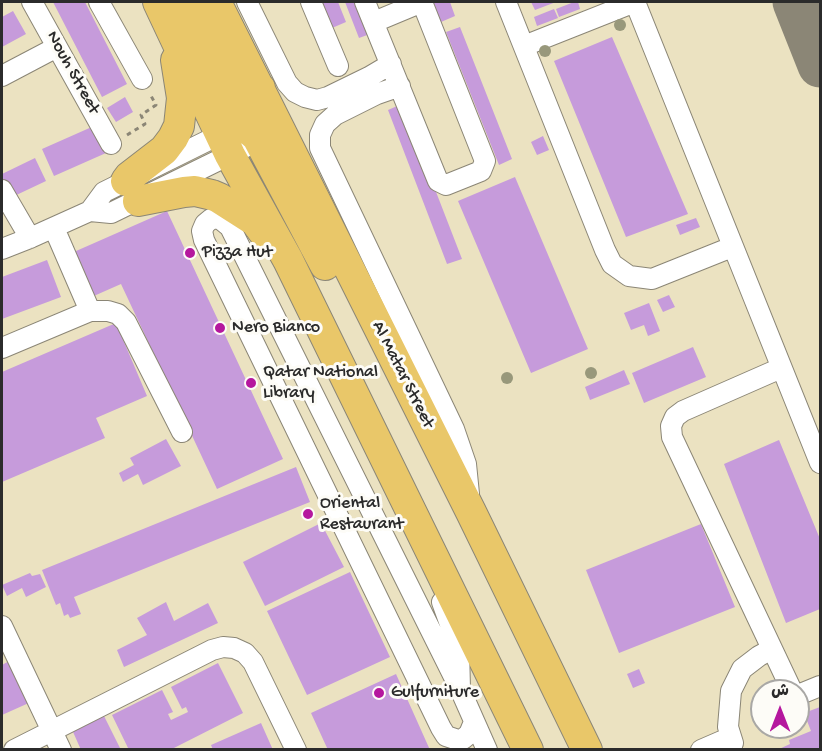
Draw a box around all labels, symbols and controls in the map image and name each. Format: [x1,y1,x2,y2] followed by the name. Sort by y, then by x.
[40,28,104,118] street label: Nouh Street
[202,242,272,264] place label: Pizza Hut
[183,246,197,260] marker: Pizza Hut
[232,317,320,339] place label: Nero Bianco
[366,318,438,432] street label: Al Matar Street
[213,321,227,335] marker: Nero Bianco
[263,362,378,404] place label: Qatar National Library
[244,376,258,390] marker: Qatar National Library
[320,493,403,536] place label: Oriental Restaurant
[301,507,315,521] marker: Oriental Restaurant
[750,679,810,739] north arrow
[391,682,479,704] place label: Gulfurniture
[771,683,789,702] text: ش
[372,686,386,700] marker: Gulfurniture

